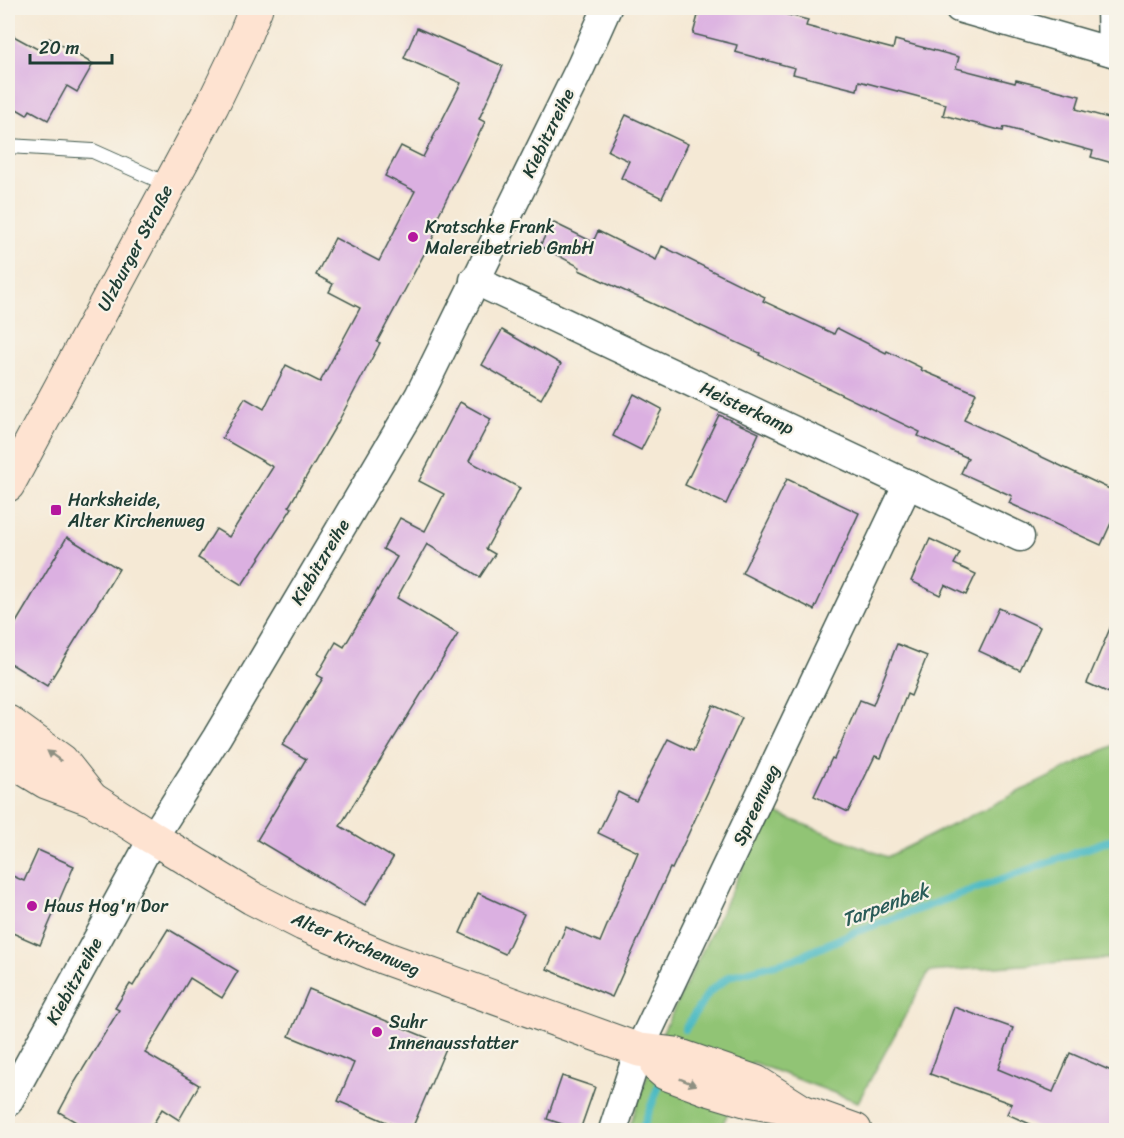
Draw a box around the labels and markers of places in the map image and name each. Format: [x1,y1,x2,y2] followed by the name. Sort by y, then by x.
[425,211,594,264] place label: Kratschke Frank Malereibetrieb GmbH
[406,230,420,244] marker: Kratschke Frank Malereibetrieb GmbH
[67,484,205,537] place label: Harksheide, Alter Kirchenweg
[49,503,63,517] marker: Harksheide, Alter Kirchenweg
[44,890,169,922] place label: Haus Hog'n Dor
[25,899,39,913] marker: Haus Hog'n Dor
[388,1006,519,1059] place label: Suhr Innenausstatter
[370,1025,384,1039] marker: Suhr Innenausstatter

